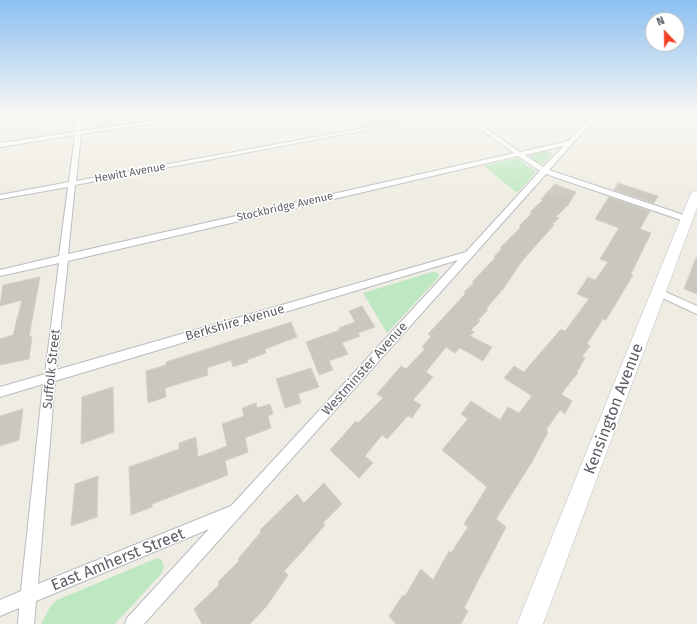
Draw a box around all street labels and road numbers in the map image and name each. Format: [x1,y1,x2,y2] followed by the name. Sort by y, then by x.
[93,160,167,186] street label: Hewitt Avenue
[236,189,334,225] street label: Stockbridge Avenue
[184,301,286,345] street label: Berkshire Avenue
[319,319,411,419] street label: Westminster Avenue
[40,328,64,410] street label: Suffolk Street
[580,341,648,477] street label: Kensington Avenue
[48,524,188,596] street label: East Amherst Street

